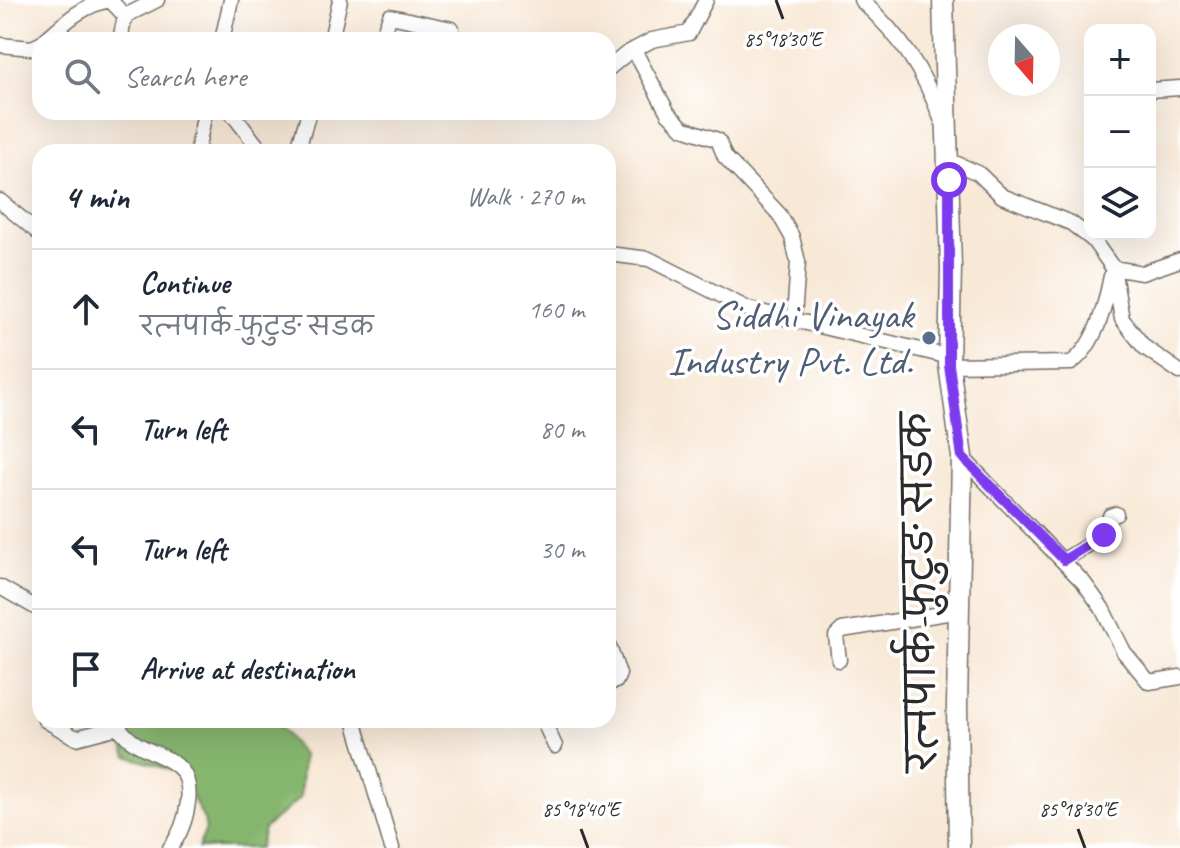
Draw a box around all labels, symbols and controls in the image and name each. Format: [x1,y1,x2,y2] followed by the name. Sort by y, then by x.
[988,24,1060,96] north arrow
[1084,24,1156,240] map controls
[1084,24,1156,96] button: +
[744,27,824,52] text: 85°18'30"E
[32,32,616,120] search box
[60,54,104,98] icon: search
[124,57,246,95] text: Search here
[1084,96,1156,168] button: −
[931,162,967,198] route start
[1084,168,1156,240] button: layers
[64,175,129,218] text: 4 min
[467,180,584,213] text: Walk · 270 m
[140,264,230,302] text: Continue
[64,287,108,331] icon: ahead
[668,290,915,386] place label: Siddhi Vinayak Industry Pvt. Ltd.
[528,293,584,326] text: 160 m
[140,310,374,343] text: रत्नपार्क-फुटुङ सडक
[920,329,938,347] marker: Siddhi Vinayak Industry Pvt. Ltd.
[64,407,108,451] icon: left
[885,409,953,774] street label: रत्नपार्क-फुटुङ सडक
[140,410,227,448] text: Turn left
[540,413,584,446] text: 80 m
[1086,517,1122,553] route end
[64,527,108,571] icon: left
[140,530,227,568] text: Turn left
[540,533,584,566] text: 30 m
[64,647,108,691] icon: arrive
[140,650,355,688] text: Arrive at destination
[542,797,622,822] text: 85°18'40"E
[1039,797,1119,822] text: 85°18'30"E

